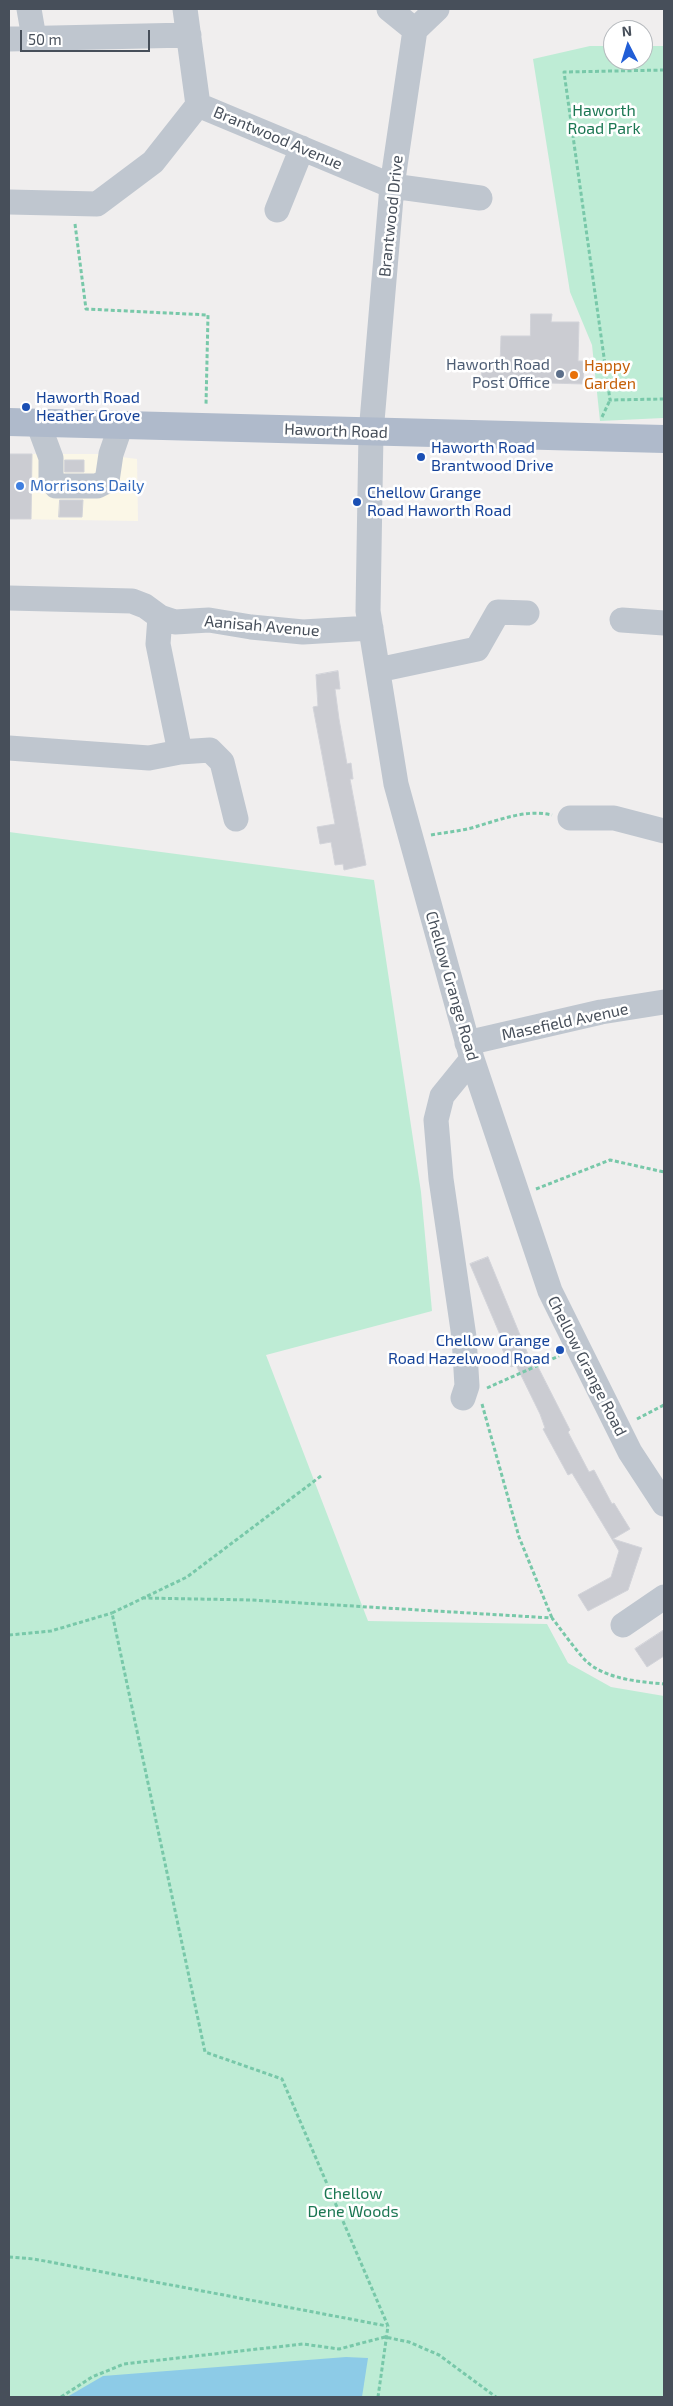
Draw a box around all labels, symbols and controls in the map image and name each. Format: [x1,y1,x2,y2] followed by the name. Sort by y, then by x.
[22,20,152,52] scale bar
[603,20,653,70] north arrow
[621,22,633,39] text: N
[28,30,62,48] text: 50 m
[567,101,641,139] park label: Haworth Road Park
[211,102,345,174] street label: Brantwood Avenue
[375,154,407,278] street label: Brantwood Drive
[446,355,550,393] place label: Haworth Road Post Office
[584,356,636,394] place label: Happy Garden
[554,368,566,380] marker: Haworth Road Post Office
[568,369,580,381] marker: Happy Garden
[36,388,140,426] place label: Haworth Road Heather Grove
[20,401,32,413] marker: Haworth Road Heather Grove
[284,420,388,442] street label: Haworth Road
[431,438,554,476] place label: Haworth Road Brantwood Drive
[415,451,427,463] marker: Haworth Road Brantwood Drive
[30,476,144,496] place label: Morrisons Daily
[14,480,26,492] marker: Morrisons Daily
[367,483,511,521] place label: Chellow Grange Road Haworth Road
[351,496,363,508] marker: Chellow Grange Road Haworth Road
[204,611,320,641] street label: Aanisah Avenue
[421,909,483,1063] street label: Chellow Grange Road
[500,999,630,1045] street label: Masefield Avenue
[543,1293,631,1439] street label: Chellow Grange Road
[388,1331,550,1369] place label: Chellow Grange Road Hazelwood Road
[554,1344,566,1356] marker: Chellow Grange Road Hazelwood Road
[307,2184,399,2222] park label: Chellow Dene Woods

